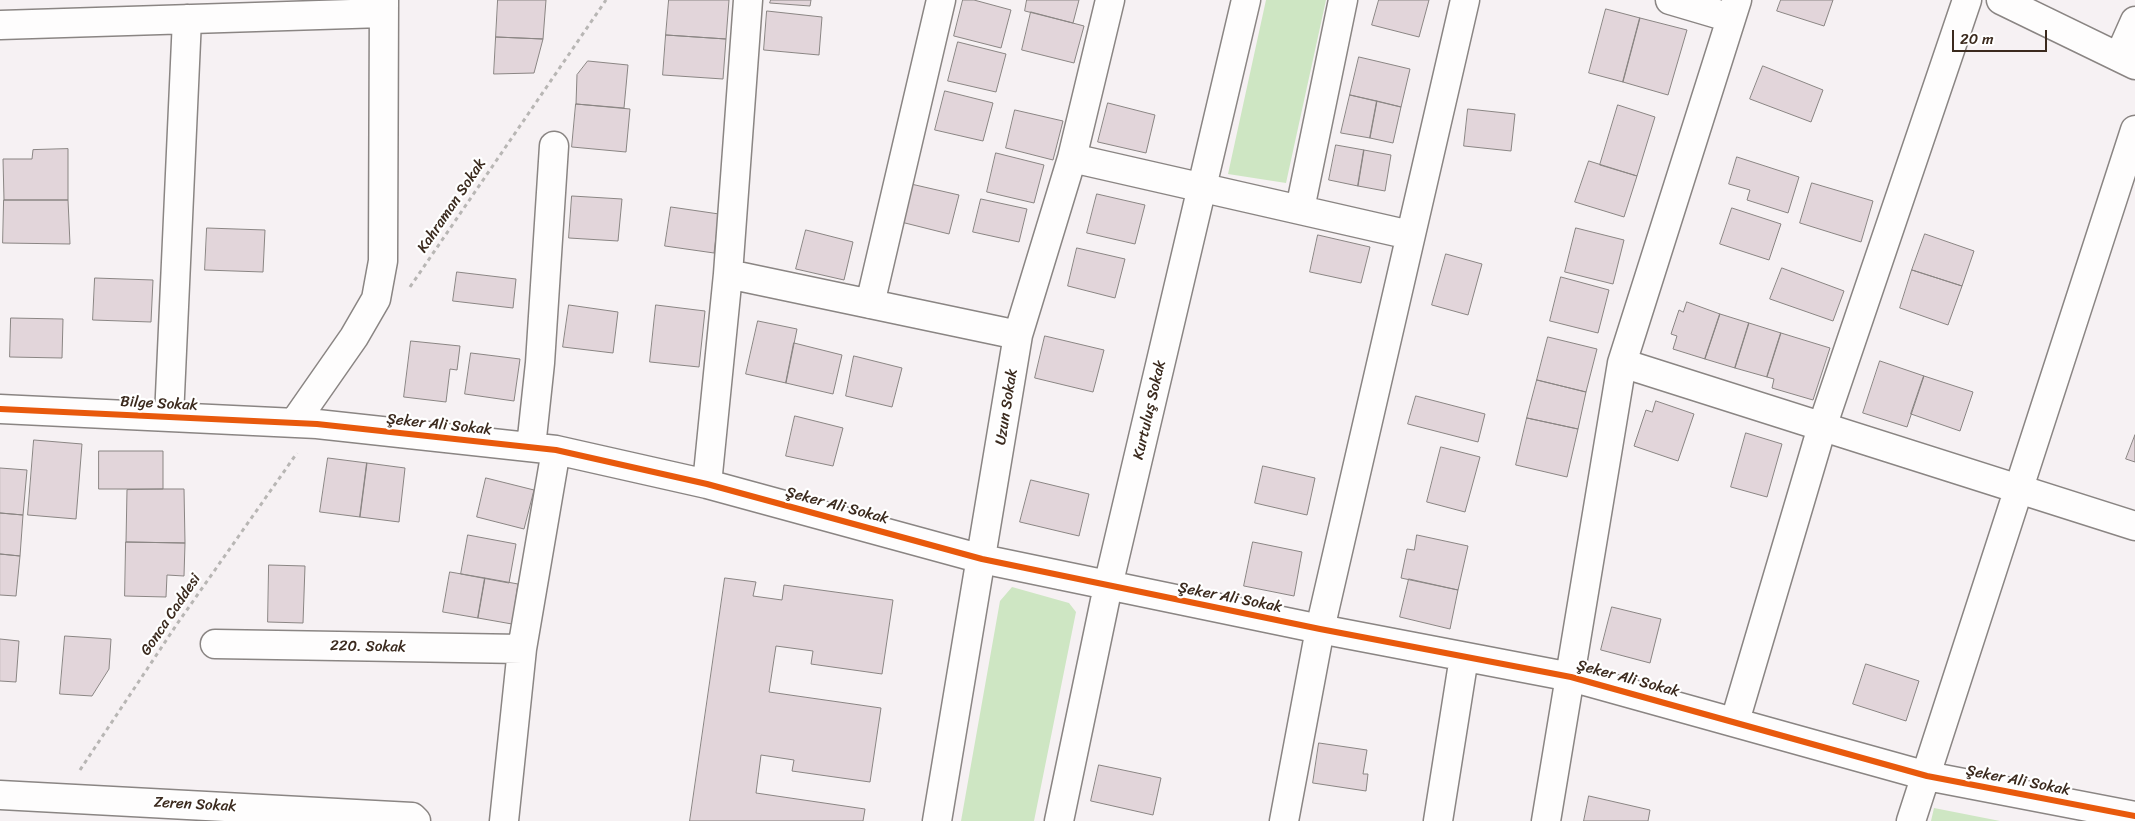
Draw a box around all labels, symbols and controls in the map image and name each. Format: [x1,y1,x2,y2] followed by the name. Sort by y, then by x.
[1955,20,2050,52] scale bar
[1960,26,1994,52] text: 20 m
[414,155,490,257] street label: Kahraman Sokak
[1130,359,1170,461] street label: Kurtuluş Sokak
[992,368,1022,446] street label: Uzun Sokak
[120,393,198,415] street label: Bilge Sokak
[386,411,492,439] street label: Şeker Ali Sokak
[784,484,890,528] street label: Şeker Ali Sokak
[137,571,205,659] street label: Gonca Caddesi
[1176,579,1284,617] street label: Şeker Ali Sokak
[330,637,406,657] street label: 220. Sokak
[1575,657,1681,701] street label: Şeker Ali Sokak
[1964,762,2072,800] street label: Şeker Ali Sokak
[153,794,237,816] street label: Zeren Sokak

